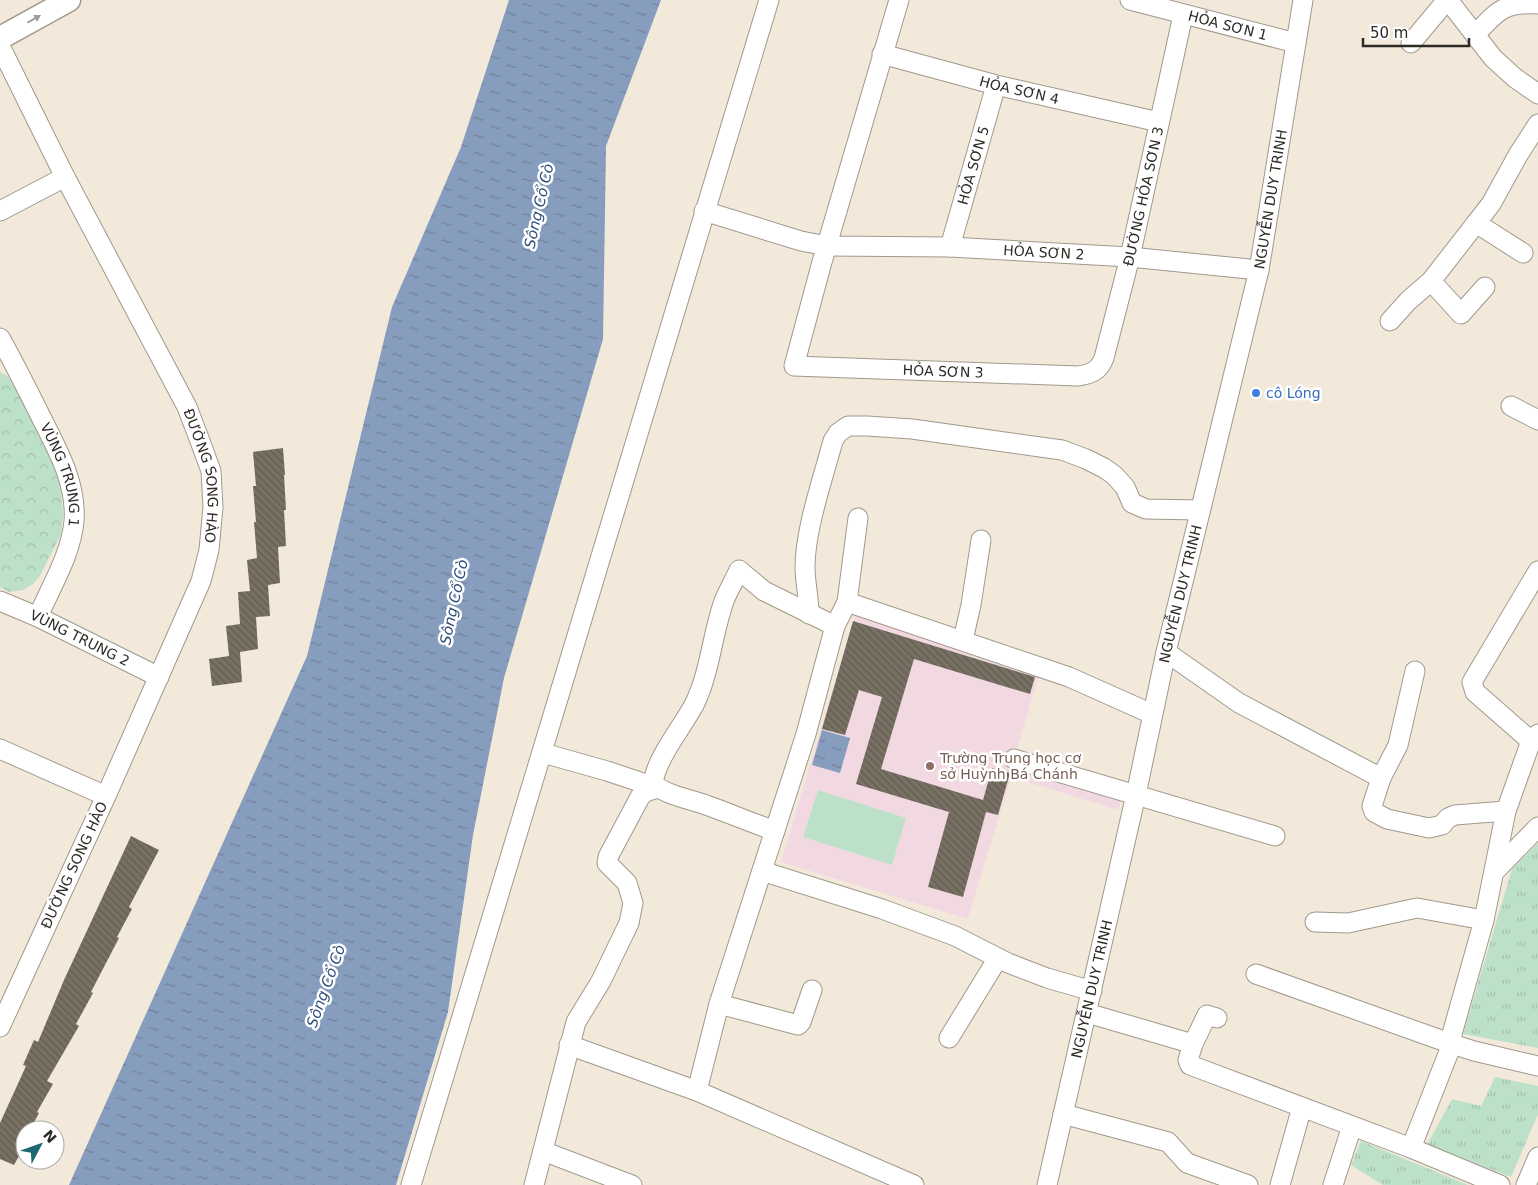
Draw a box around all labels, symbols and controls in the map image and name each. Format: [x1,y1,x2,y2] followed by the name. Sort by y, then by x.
[1186,7,1269,43] street label: HỎA SƠN 1
[27,15,42,23] one-way arrow
[1363,15,1469,47] scale bar
[1370,24,1408,42] text: 50 m
[978,73,1061,107] street label: HỎA SƠN 4
[954,124,992,206] street label: HỎA SƠN 5
[1120,125,1166,268] street label: ĐƯỜNG HỎA SƠN 3
[1251,128,1290,270] street label: NGUYỄN DUY TRINH
[520,162,558,250] water label: Sông Cổ Cò
[1003,241,1085,262] street label: HỎA SƠN 2
[902,360,984,381] street label: HỎA SƠN 3
[1266,385,1321,401] place label: cô Lóng
[1250,387,1262,399] marker: cô Lóng
[180,406,221,544] street label: ĐƯỜNG SONG HÀO
[37,420,82,528] street label: VÙNG TRUNG 1
[1156,523,1205,664] street label: NGUYỄN DUY TRINH
[436,558,472,646] water label: Sông Cổ Cò
[28,607,132,669] street label: VÙNG TRUNG 2
[939,750,1082,782] place label: Trường Trung học cơ sở Huỳnh Bá Chánh
[924,760,936,772] marker: Trường Trung học cơ sở Huỳnh Bá Chánh
[37,799,110,931] street label: ĐƯỜNG SONG HÀO
[1068,918,1115,1060] street label: NGUYỄN DUY TRINH
[303,942,349,1030] water label: Sông Cổ Cò
[15,1120,65,1170] north arrow
[40,1127,60,1146] text: N

